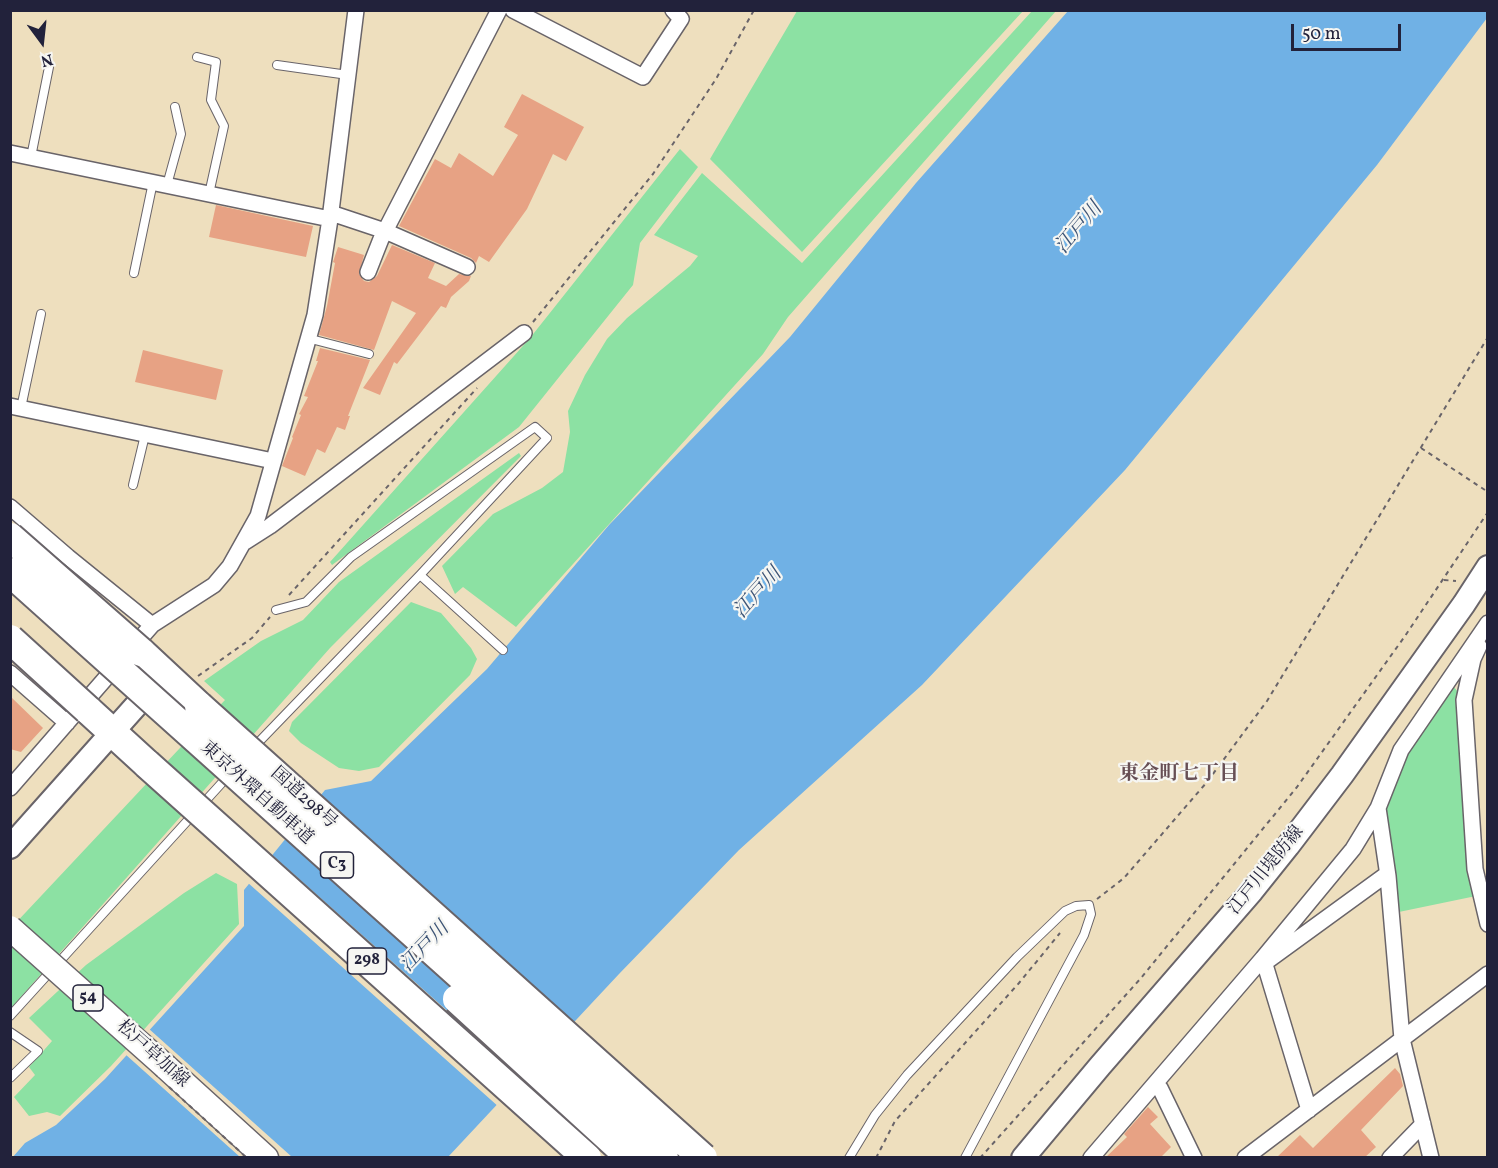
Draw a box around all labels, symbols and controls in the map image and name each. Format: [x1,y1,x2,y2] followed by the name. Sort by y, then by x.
[12,12,72,72] north arrow
[1294,12,1404,50] scale bar
[1302,22,1341,47] text: 50 m
[38,47,55,72] text: N
[1052,198,1108,260] water label: 江戸川
[730,564,788,624] water label: 江戸川
[195,738,317,850] street label: 東京外環自動車道
[1119,763,1239,787] district label: 東金町七丁目
[265,764,341,834] street label: 国道298号
[1225,822,1309,920] street label: 江戸川堤防線
[320,852,354,878] road number: C3
[397,918,455,978] water label: 江戸川
[348,948,386,974] road number: 298
[73,985,103,1011] road number: 54
[111,1017,193,1093] street label: 松戸草加線

